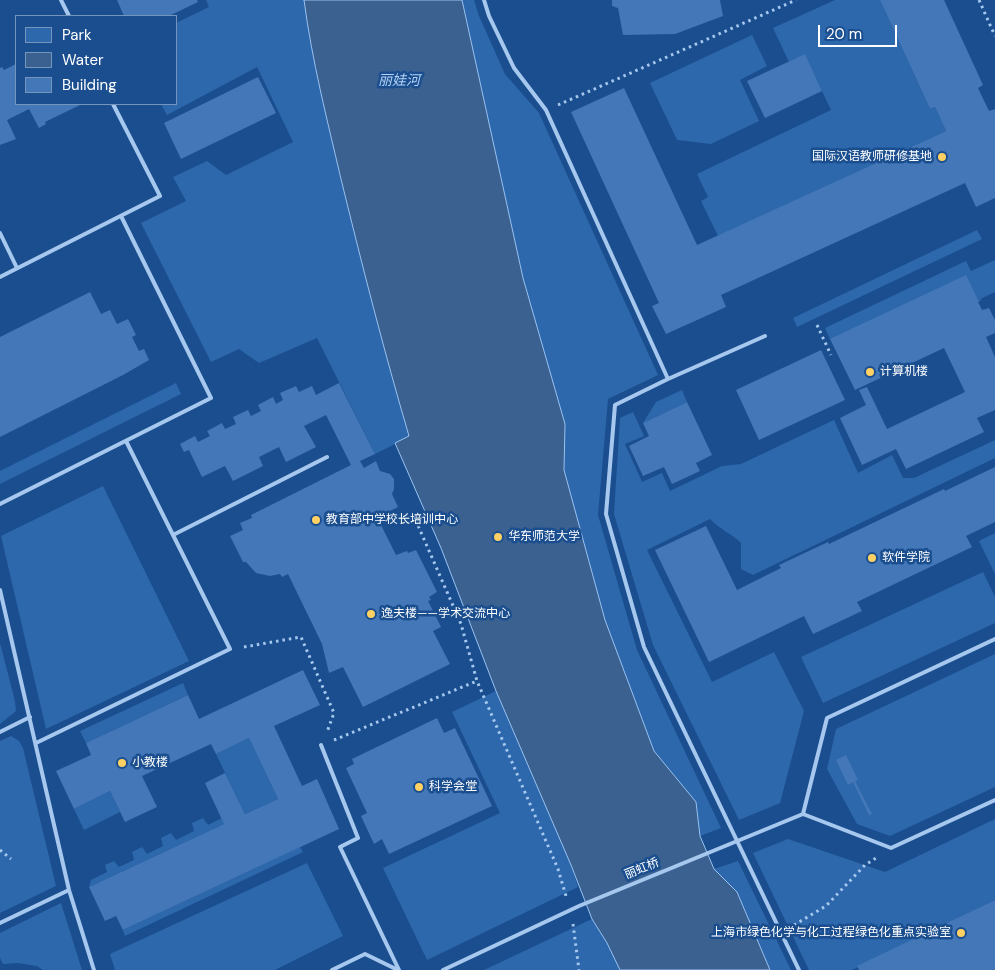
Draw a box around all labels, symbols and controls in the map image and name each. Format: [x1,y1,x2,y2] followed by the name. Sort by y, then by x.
[15,15,178,105] legend
[820,15,899,47] scale bar
[826,24,862,44] text: 20 m
[62,25,92,45] text: Park
[62,50,103,70] text: Water
[378,73,420,89] water label: 丽娃河
[62,75,117,95] text: Building
[812,150,932,164] place label: 国际汉语教师研修基地
[936,151,948,163] marker: 国际汉语教师研修基地
[880,365,928,379] place label: 计算机楼
[864,366,876,378] marker: 计算机楼
[326,513,458,527] place label: 教育部中学校长培训中心
[310,514,322,526] marker: 教育部中学校长培训中心
[508,530,580,544] place label: 华东师范大学
[492,531,504,543] marker: 华东师范大学
[882,551,930,565] place label: 软件学院
[866,552,878,564] marker: 软件学院
[381,607,510,621] place label: 逸夫楼——学术交流中心
[365,608,377,620] marker: 逸夫楼——学术交流中心
[132,756,168,770] place label: 小教楼
[116,757,128,769] marker: 小教楼
[429,780,477,794] place label: 科学会堂
[413,781,425,793] marker: 科学会堂
[623,856,661,882] street label: 丽虹桥
[711,926,951,940] place label: 上海市绿色化学与化工过程绿色化重点实验室
[955,927,967,939] marker: 上海市绿色化学与化工过程绿色化重点实验室

